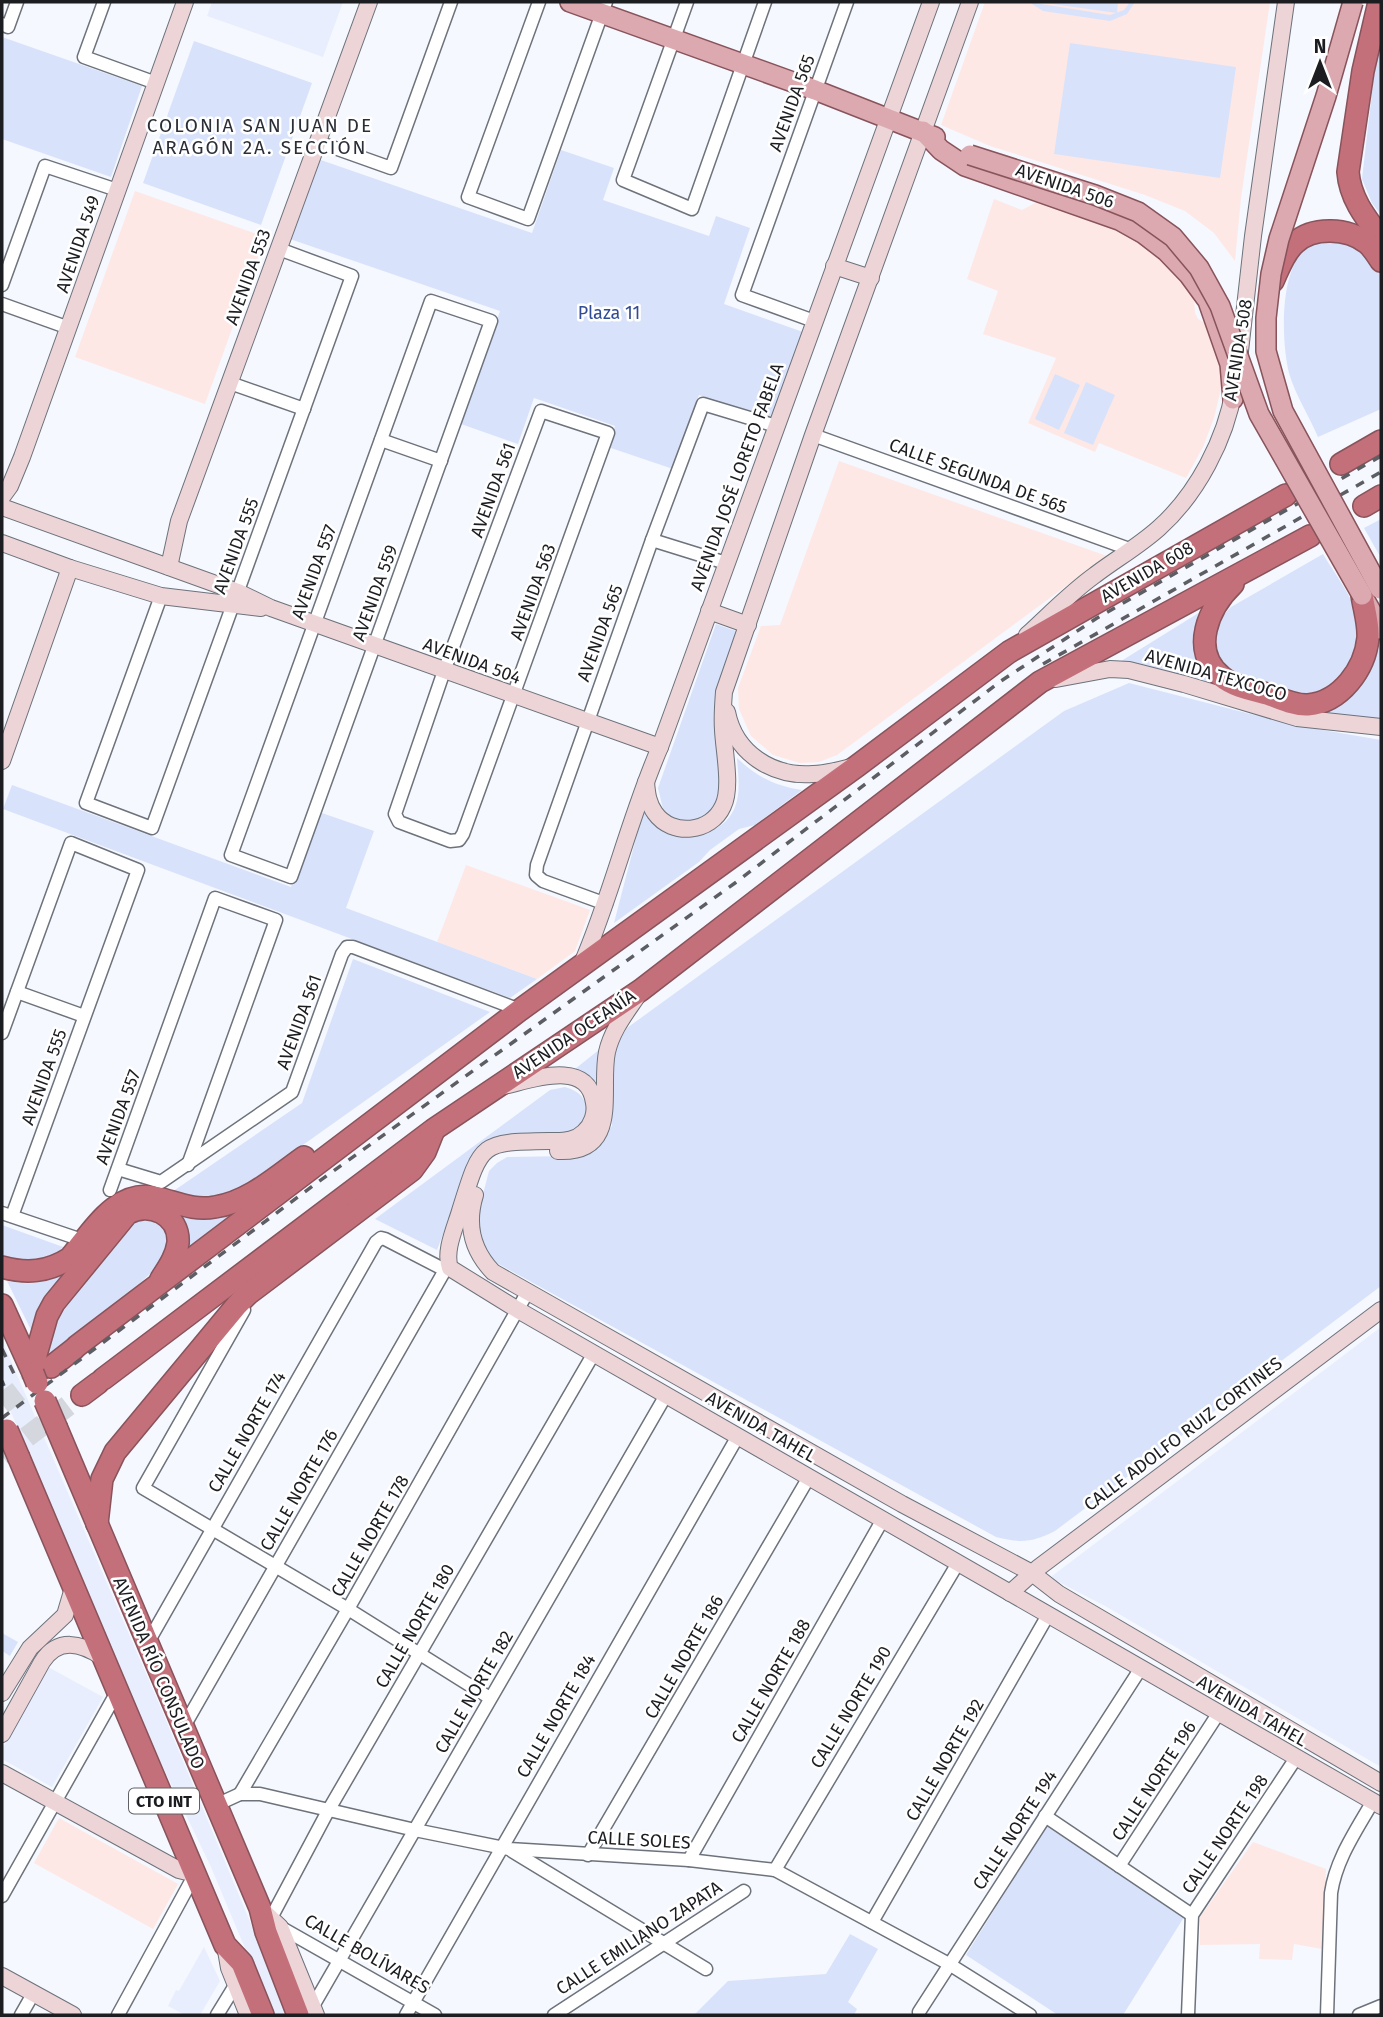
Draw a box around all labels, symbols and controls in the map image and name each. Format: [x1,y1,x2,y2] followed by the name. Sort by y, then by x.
[1285,28,1355,98] north arrow
[1314,35,1326,58] text: N
[764,52,820,154] street label: AVENIDA 565
[147,114,373,159] district label: COLONIA SAN JUAN DE ARAGÓN 2A. SECCIÓN
[1013,159,1117,213] street label: AVENIDA 506
[51,192,105,296] street label: AVENIDA 549
[220,226,276,328] street label: AVENIDA 553
[1219,297,1257,402] street label: AVENIDA 508
[578,302,640,324] park label: Plaza 11
[684,359,789,594] street label: AVENIDA JOSÉ LORETO FABELA
[886,434,1070,518] street label: CALLE SEGUNDA DE 565
[466,440,520,540] street label: AVENIDA 561
[208,495,264,597] street label: AVENIDA 555
[287,522,341,622] street label: AVENIDA 557
[1097,537,1197,607] street label: AVENIDA 608
[505,541,561,643] street label: AVENIDA 563
[347,542,403,644] street label: AVENIDA 559
[572,582,628,684] street label: AVENIDA 565
[420,633,524,689] street label: AVENIDA 504
[1143,644,1289,706] street label: AVENIDA TEXCOCO
[272,972,326,1072] street label: AVENIDA 561
[508,983,640,1083] street label: AVENIDA OCEANÍA
[16,1026,72,1128] street label: AVENIDA 555
[91,1067,145,1167] street label: AVENIDA 557
[1079,1352,1287,1516] street label: CALLE ADOLFO RUIZ CORTINES
[203,1367,291,1497] street label: CALLE NORTE 174
[702,1387,820,1467] street label: AVENIDA TAHEL
[255,1425,343,1555] street label: CALLE NORTE 176
[326,1471,414,1601] street label: CALLE NORTE 178
[371,1560,459,1692] street label: CALLE NORTE 180
[108,1573,210,1772] street label: AVENIDA RÍO CONSULADO
[640,1591,728,1723] street label: CALLE NORTE 186
[727,1615,815,1747] street label: CALLE NORTE 188
[430,1627,518,1757] street label: CALLE NORTE 182
[806,1642,896,1772] street label: CALLE NORTE 190
[512,1650,600,1782] street label: CALLE NORTE 184
[1193,1671,1311,1751] street label: AVENIDA TAHEL
[901,1695,989,1825] street label: CALLE NORTE 192
[1107,1717,1201,1845] street label: CALLE NORTE 196
[968,1766,1062,1894] street label: CALLE NORTE 194
[1177,1770,1273,1898] street label: CALLE NORTE 198
[129,1788,199,1814] road number: CTO INT
[587,1826,691,1854] street label: CALLE SOLES
[552,1876,726,2000] street label: CALLE EMILIANO ZAPATA
[301,1908,434,1999] street label: CALLE BOLÍVARES

